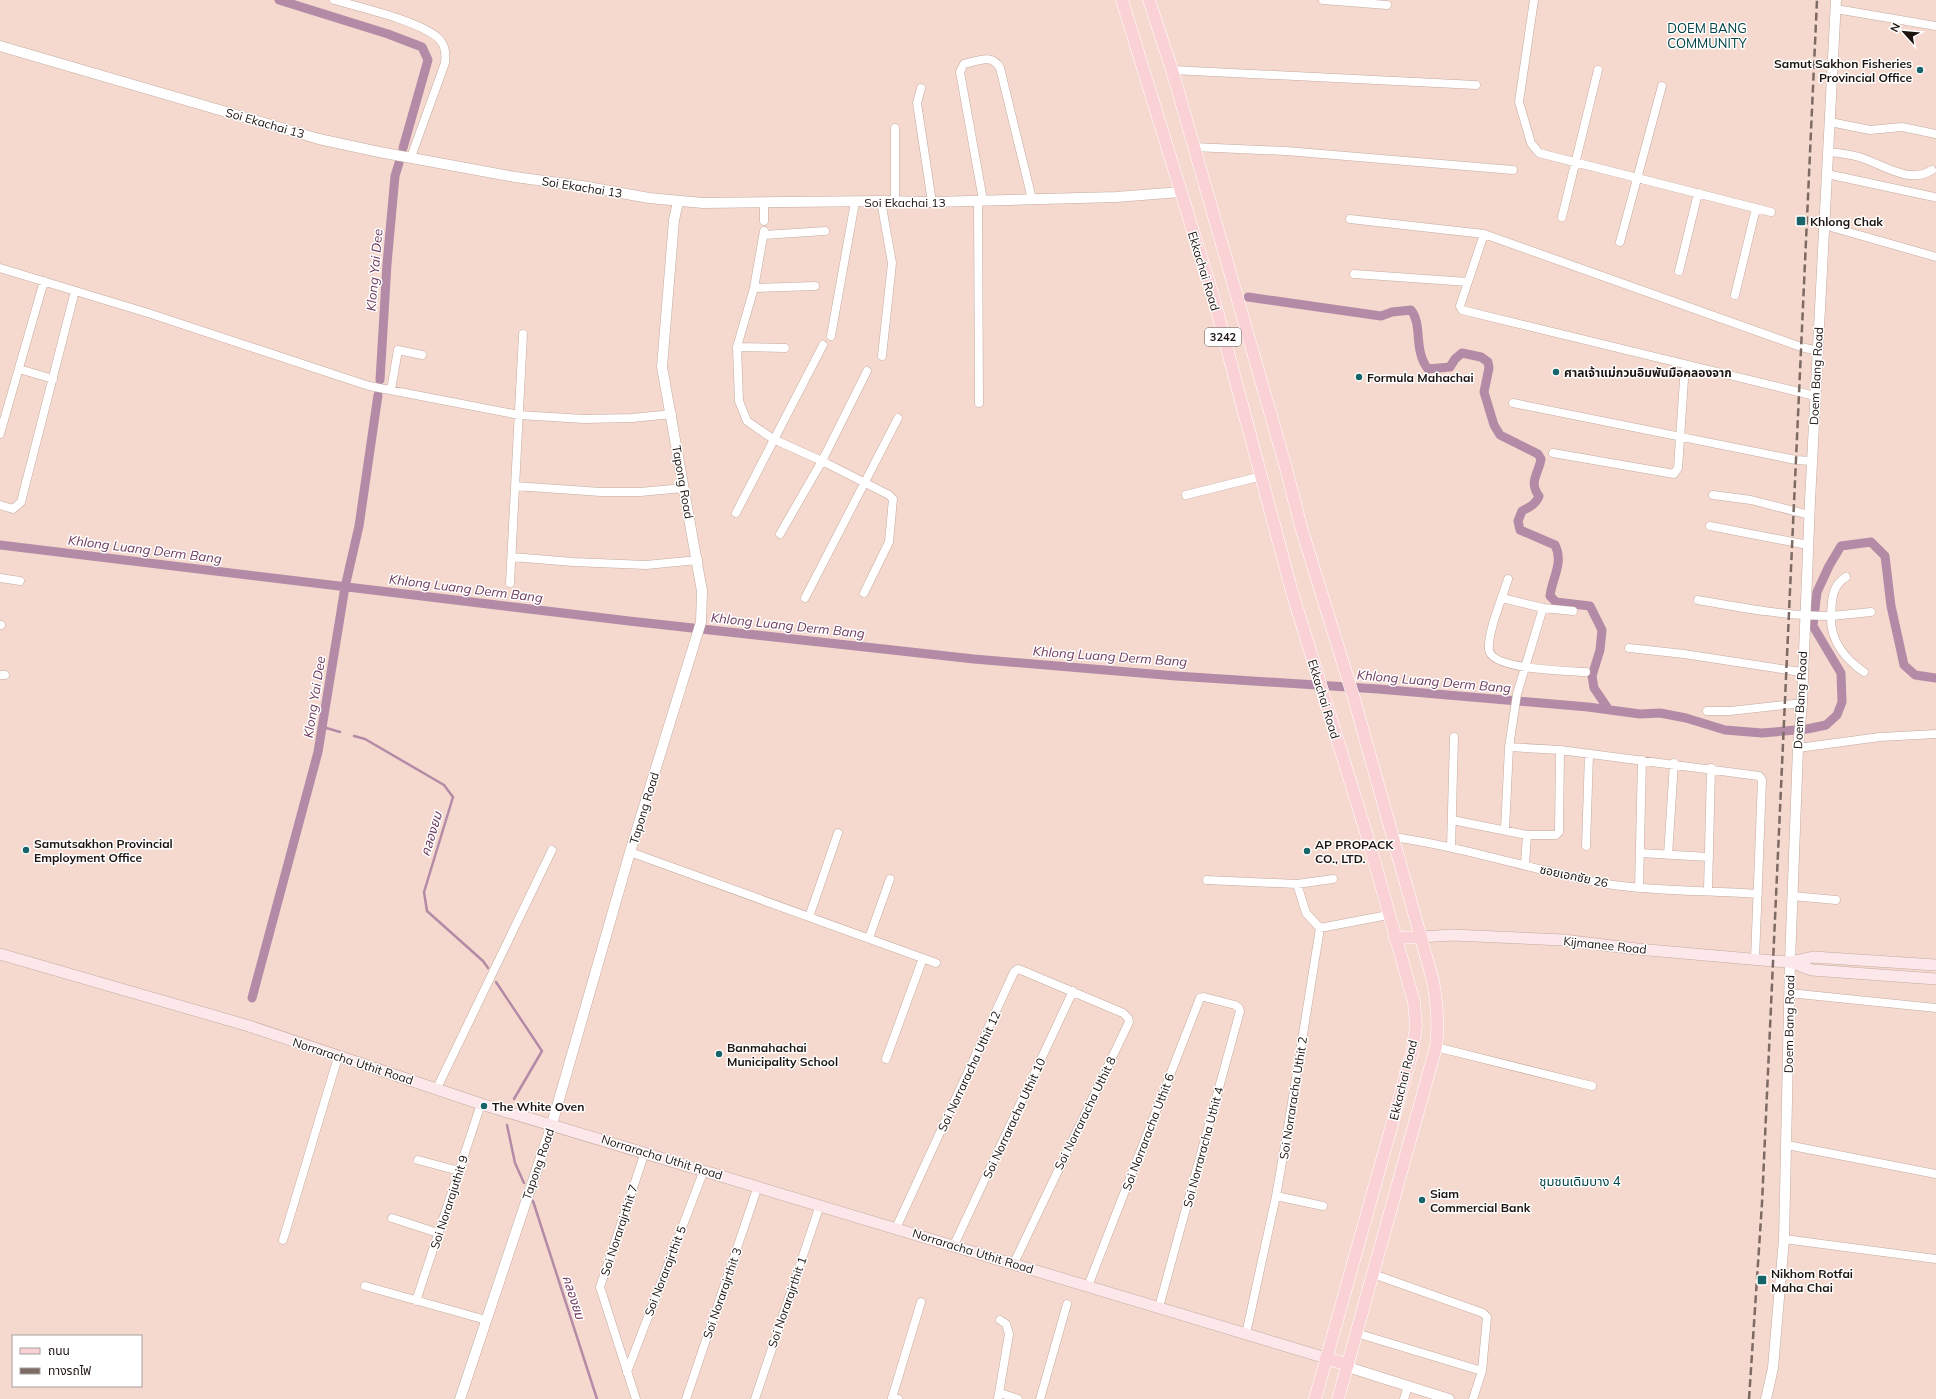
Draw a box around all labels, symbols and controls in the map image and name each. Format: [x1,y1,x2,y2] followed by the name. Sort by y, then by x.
[1884,12,1924,52] north arrow
[1667,20,1748,51] district label: DOEM BANG COMMUNITY
[1887,21,1903,34] text: N
[1774,56,1912,85] place label: Samut Sakhon Fisheries Provincial Office
[1915,65,1925,75] marker: Samut Sakhon Fisheries Provincial Office
[224,105,306,141] street label: Soi Ekachai 13
[541,173,623,201] street label: Soi Ekachai 13
[864,195,946,210] street label: Soi Ekachai 13
[1810,214,1883,229] place label: Khlong Chak
[1795,215,1807,227] marker: Khlong Chak
[362,228,386,312] water label: Klong Yai Dee
[1185,230,1223,312] street label: Ekkachai Road
[1806,327,1826,425] street label: Doem Bang Road
[1205,328,1241,346] road number: 3242
[1564,365,1732,380] place label: ศาลเจ้าแม่กวนอิมพันมือคลองจาก
[1551,367,1561,377] marker: ศาลเจ้าแม่กวนอิมพันมือคลองจาก
[1367,370,1474,385] place label: Formula Mahachai
[1354,372,1364,382] marker: Formula Mahachai
[669,444,697,520] street label: Tapong Road
[67,532,223,566] water label: Khlong Luang Derm Bang
[388,571,544,605] water label: Khlong Luang Derm Bang
[710,609,866,641] water label: Khlong Luang Derm Bang
[1032,643,1188,669] water label: Khlong Luang Derm Bang
[1790,651,1810,749] street label: Doem Bang Road
[300,655,328,739] water label: Klong Yai Dee
[1305,658,1343,740] street label: Ekkachai Road
[1356,666,1512,696] water label: Khlong Luang Derm Bang
[626,770,662,846] street label: Tapong Road
[417,809,446,858] water label: คลองยม
[34,836,173,865] place label: Samutsakhon Provincial Employment Office
[1315,837,1394,866] place label: AP PROPACK CO., LTD.
[21,845,31,855] marker: Samutsakhon Provincial Employment Office
[1302,846,1312,856] marker: AP PROPACK CO., LTD.
[1538,861,1610,891] street label: ซอยเอกชัย 26
[1563,933,1647,957] street label: Kijmanee Road
[1781,975,1797,1073] street label: Doem Bang Road
[934,1008,1004,1134] street label: Soi Norraracha Uthit 12
[291,1034,415,1088] street label: Norraracha Uthit Road
[1276,1036,1310,1160] street label: Soi Norraracha Uthit 2
[1386,1038,1420,1122] street label: Ekkachai Road
[727,1040,838,1069] place label: Banmahachai Municipality School
[714,1049,724,1059] marker: Banmahachai Municipality School
[1051,1054,1119,1172] street label: Soi Norraracha Uthit 8
[979,1055,1049,1181] street label: Soi Norraracha Uthit 10
[1119,1071,1177,1193] street label: Soi Norraracha Uthit 6
[1180,1085,1226,1209] street label: Soi Norraracha Uthit 4
[492,1099,584,1114] place label: The White Oven
[479,1101,489,1111] marker: The White Oven
[519,1126,557,1202] street label: Tapong Road
[600,1131,724,1183] street label: Norraracha Uthit Road
[427,1153,471,1251] street label: Soi Norarajuthit 9
[1539,1173,1621,1189] district label: ชุมชนเดิมบาง 4
[597,1182,641,1278] street label: Soi Norarajrthit 7
[1430,1186,1531,1215] place label: Siam Commercial Bank
[1417,1195,1427,1205] marker: Siam Commercial Bank
[641,1224,689,1318] street label: Soi Norarajrthit 5
[911,1225,1035,1277] street label: Norraracha Uthit Road
[699,1246,745,1340] street label: Soi Norarajrthit 3
[764,1255,810,1349] street label: Soi Norarajrthit 1
[1771,1266,1853,1295] place label: Nikhom Rotfai Maha Chai
[559,1273,589,1322] water label: คลองยม
[1756,1274,1768,1286] marker: Nikhom Rotfai Maha Chai
[12,1335,142,1387] legend
[48,1343,70,1358] text: ถนน
[48,1363,91,1378] text: ทางรถไฟ

